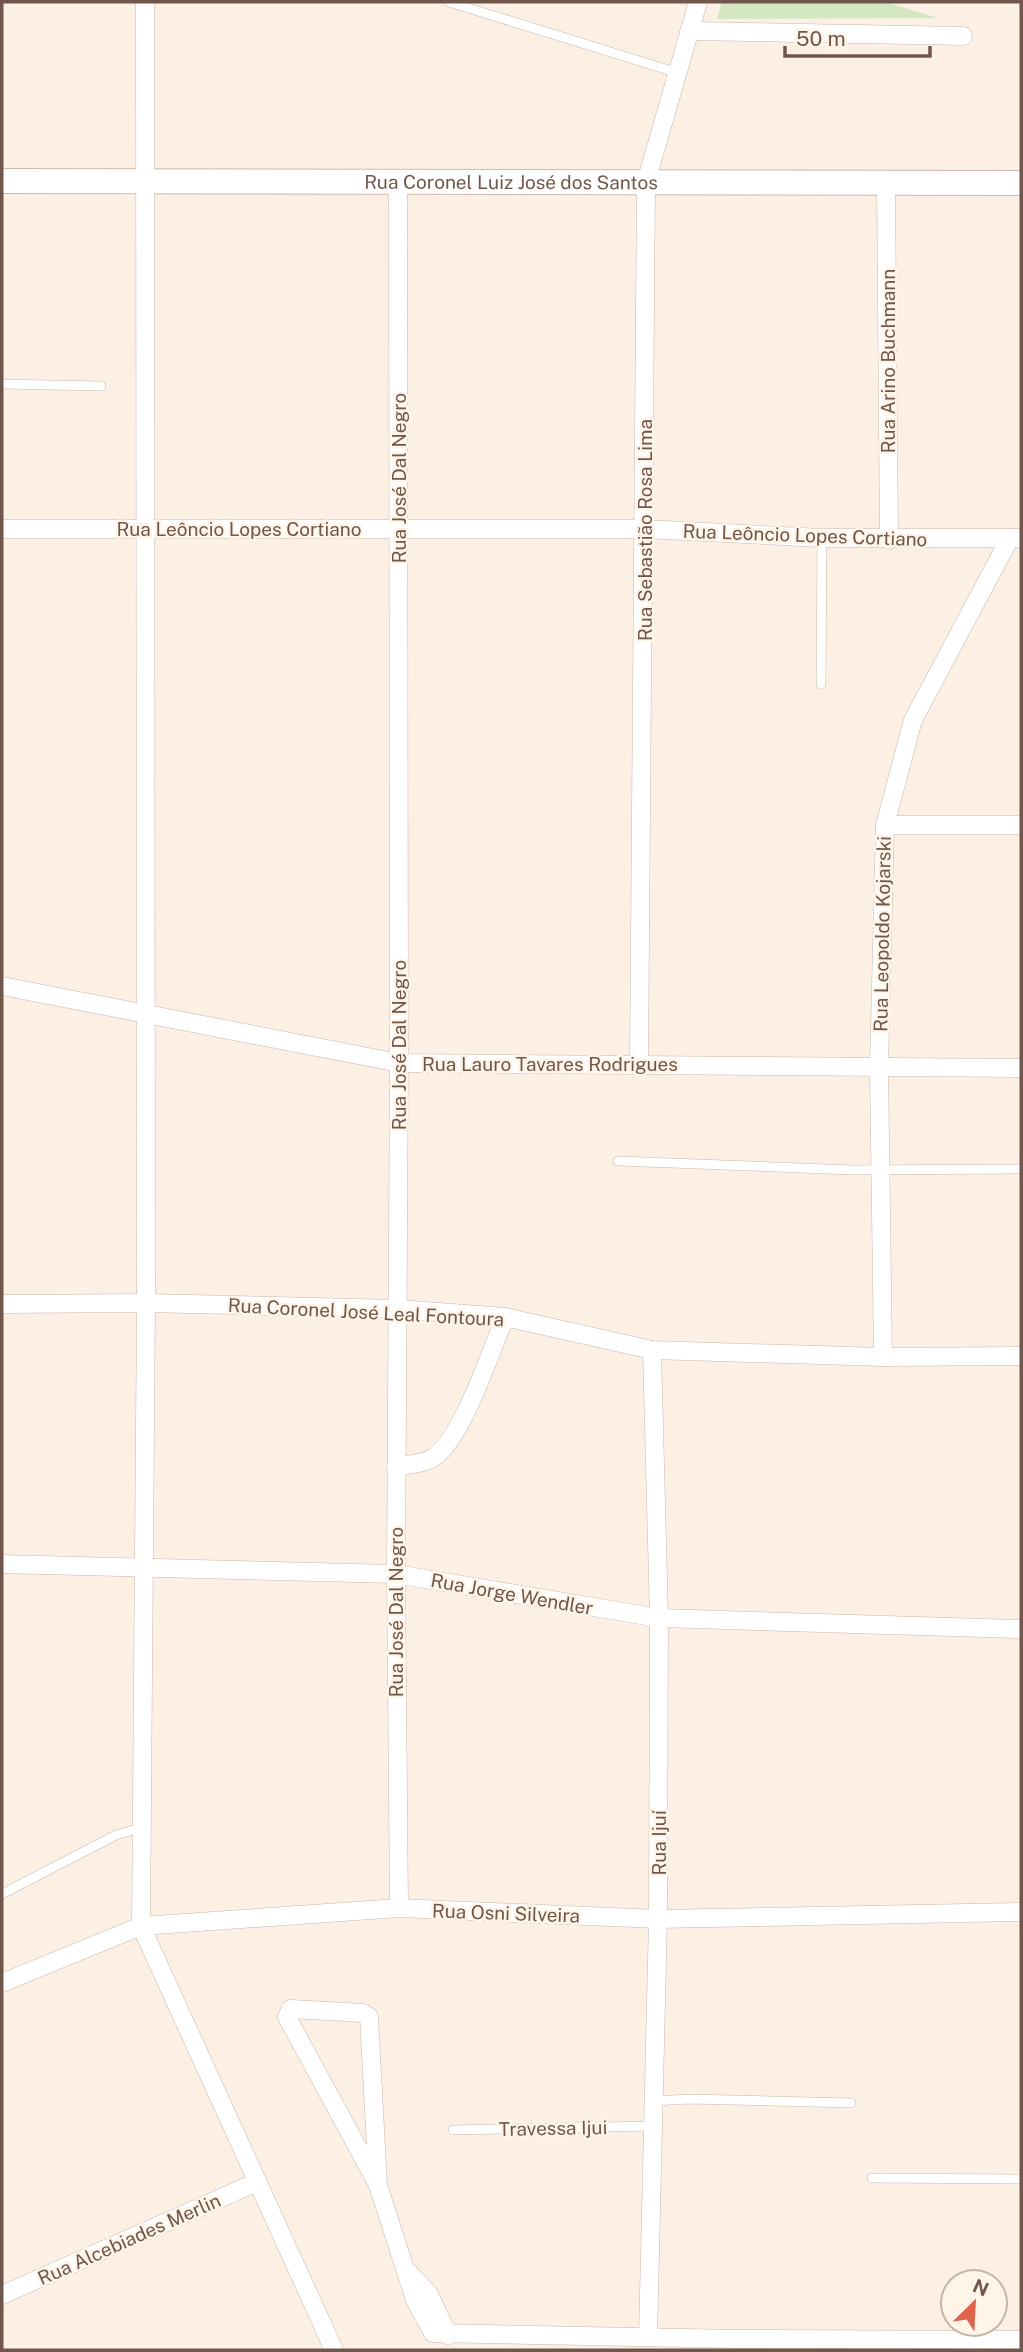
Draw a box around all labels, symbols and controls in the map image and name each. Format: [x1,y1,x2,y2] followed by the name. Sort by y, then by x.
[785,14,930,58] scale bar
[796,26,846,51] text: 50 m
[364,171,658,193] street label: Rua Coronel Luiz José dos Santos
[877,269,899,453] street label: Rua Arino Buchmann
[388,393,410,563] street label: Rua José Dal Negro
[634,419,656,641] street label: Rua Sebastião Rosa Lima
[117,518,361,540] street label: Rua Leôncio Lopes Cortiano
[682,520,928,550] street label: Rua Leôncio Lopes Cortiano
[869,836,895,1032] street label: Rua Leopoldo Kojarski
[388,960,410,1130] street label: Rua José Dal Negro
[422,1053,678,1075] street label: Rua Lauro Tavares Rodrigues
[227,1294,505,1330] street label: Rua Coronel José Leal Fontoura
[385,1527,407,1697] street label: Rua José Dal Negro
[429,1569,595,1619] street label: Rua Jorge Wendler
[648,1810,670,1875] street label: Rua Ijuí
[432,1899,580,1927] street label: Rua Osni Silveira
[499,2116,607,2140] street label: Travessa Ijui
[34,2189,224,2289] street label: Rua Alcebiades Merlin
[939,2268,1009,2338] north arrow
[970,2274,992,2301] text: N

